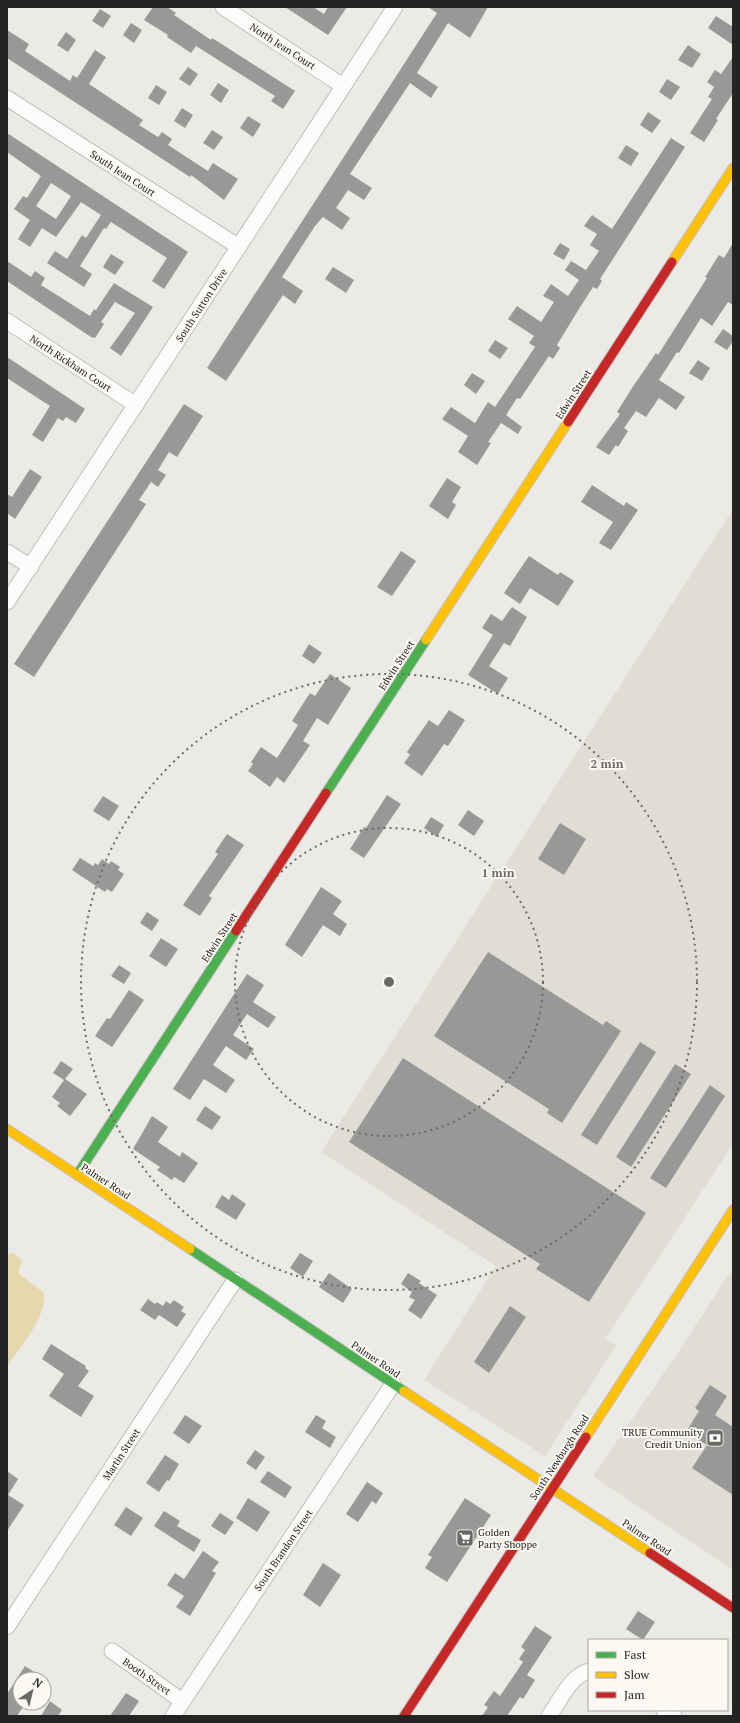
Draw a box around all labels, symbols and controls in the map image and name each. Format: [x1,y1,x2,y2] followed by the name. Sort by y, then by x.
[247,20,318,73] street label: North Jean Court
[88,147,158,200] street label: South Jean Court
[173,266,230,344] street label: South Sutton Drive
[27,332,114,395] street label: North Rickham Court
[553,367,594,422] street label: Edwin Street
[376,638,417,693] street label: Edwin Street
[591,756,624,771] text: 2 min
[482,865,515,880] text: 1 min
[199,910,240,965] street label: Edwin Street
[382,975,396,989] centre of rings
[79,1161,133,1202] street label: Palmer Road
[349,1338,403,1381] street label: Palmer Road
[527,1412,592,1502] street label: South Newburgh Road
[100,1426,143,1483] street label: Martin Street
[622,1426,703,1451] place label: TRUE Community Credit Union
[705,1428,725,1448] bank icon: TRUE Community Credit Union
[251,1507,316,1594] street label: South Brandon Street
[620,1516,674,1559] street label: Palmer Road
[478,1526,537,1551] place label: Golden Party Shoppe
[455,1528,475,1548] supermarket icon: Golden Party Shoppe
[588,1639,728,1711] legend
[624,1647,647,1662] text: Fast
[120,1655,174,1698] street label: Booth Street
[624,1667,650,1682] text: Slow
[12,1671,52,1711] north arrow
[30,1675,46,1691] text: N
[624,1687,645,1702] text: Jam

